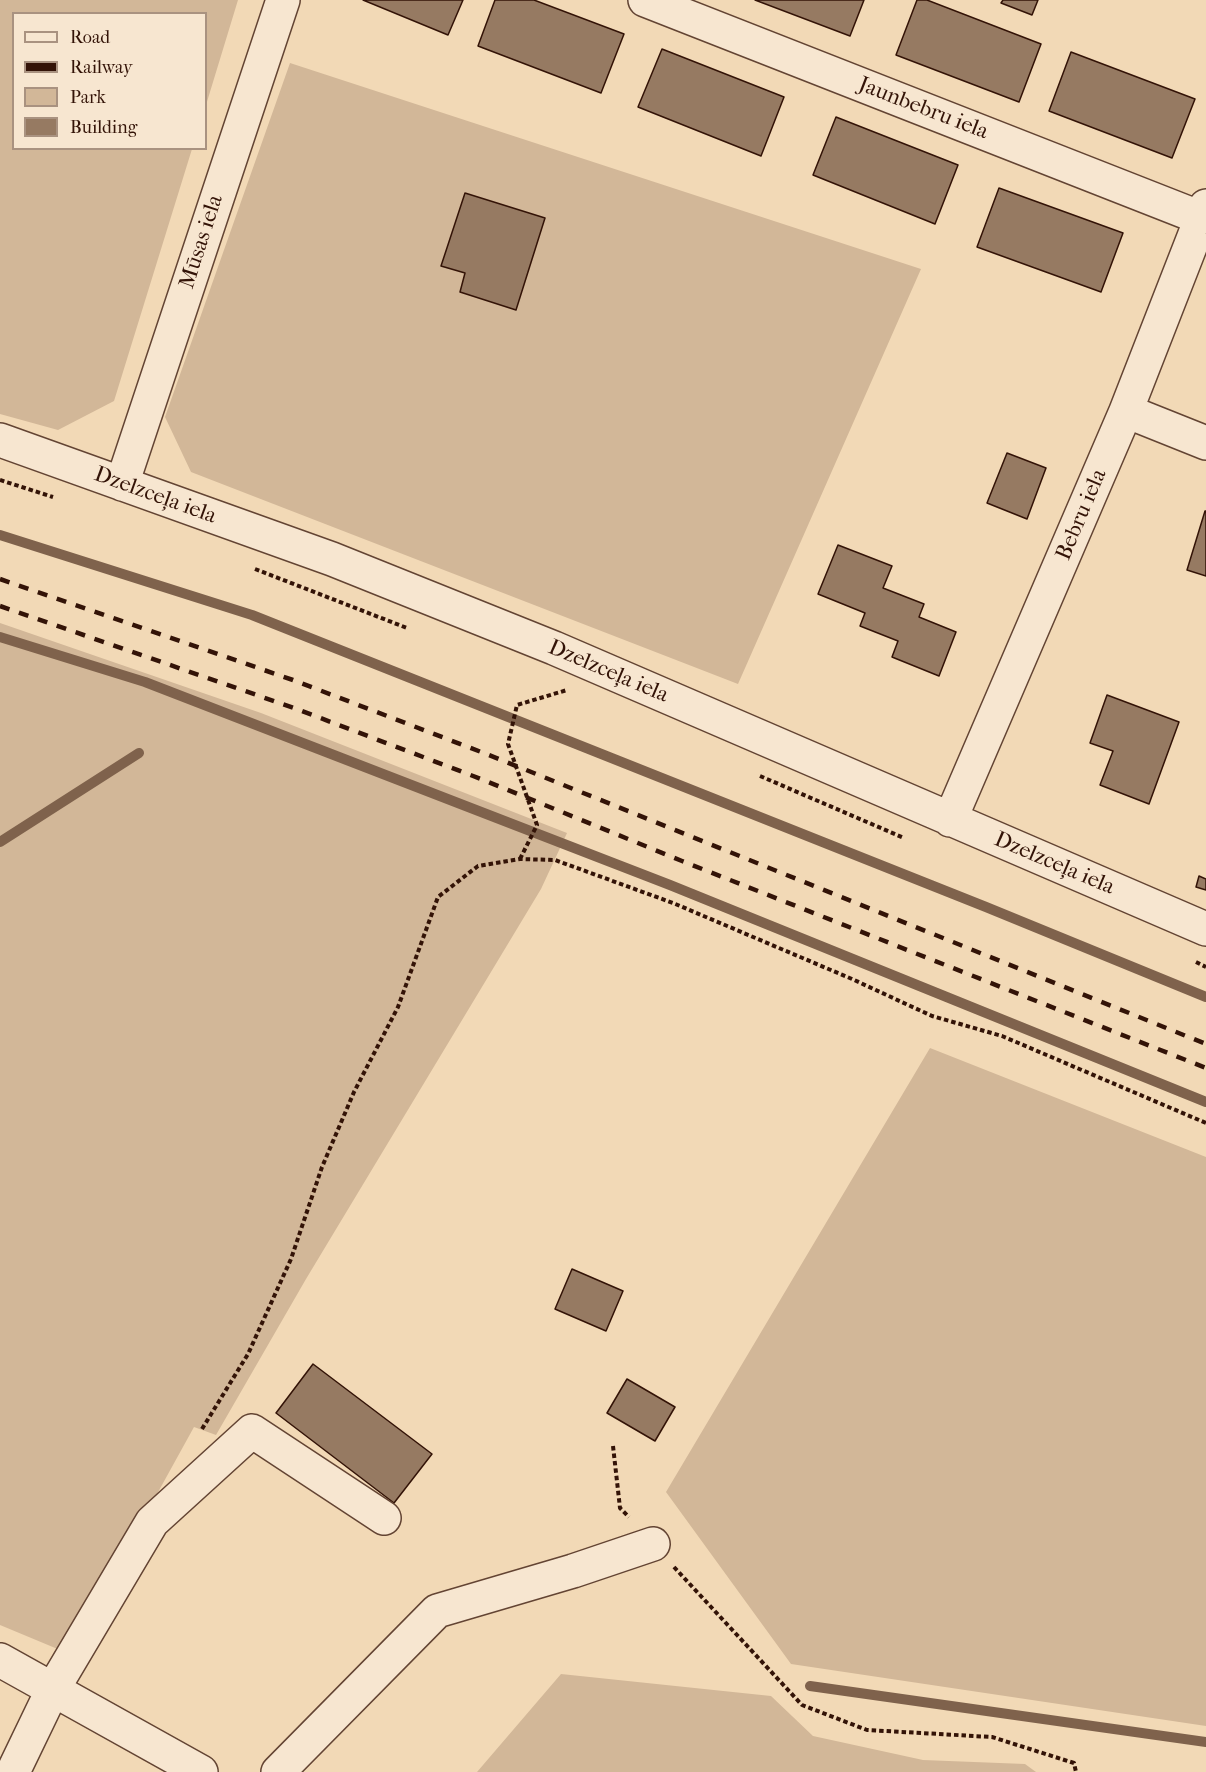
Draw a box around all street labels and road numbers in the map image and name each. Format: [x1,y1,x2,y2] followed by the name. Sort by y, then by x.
[854,72,992,146] street label: Jaunbebru iela
[174,192,230,292] street label: Mūsas iela
[90,462,220,530] street label: Dzelzceļa iela
[1051,465,1113,565] street label: Bebru iela
[544,635,672,709] street label: Dzelzceļa iela
[990,827,1118,901] street label: Dzelzceļa iela

